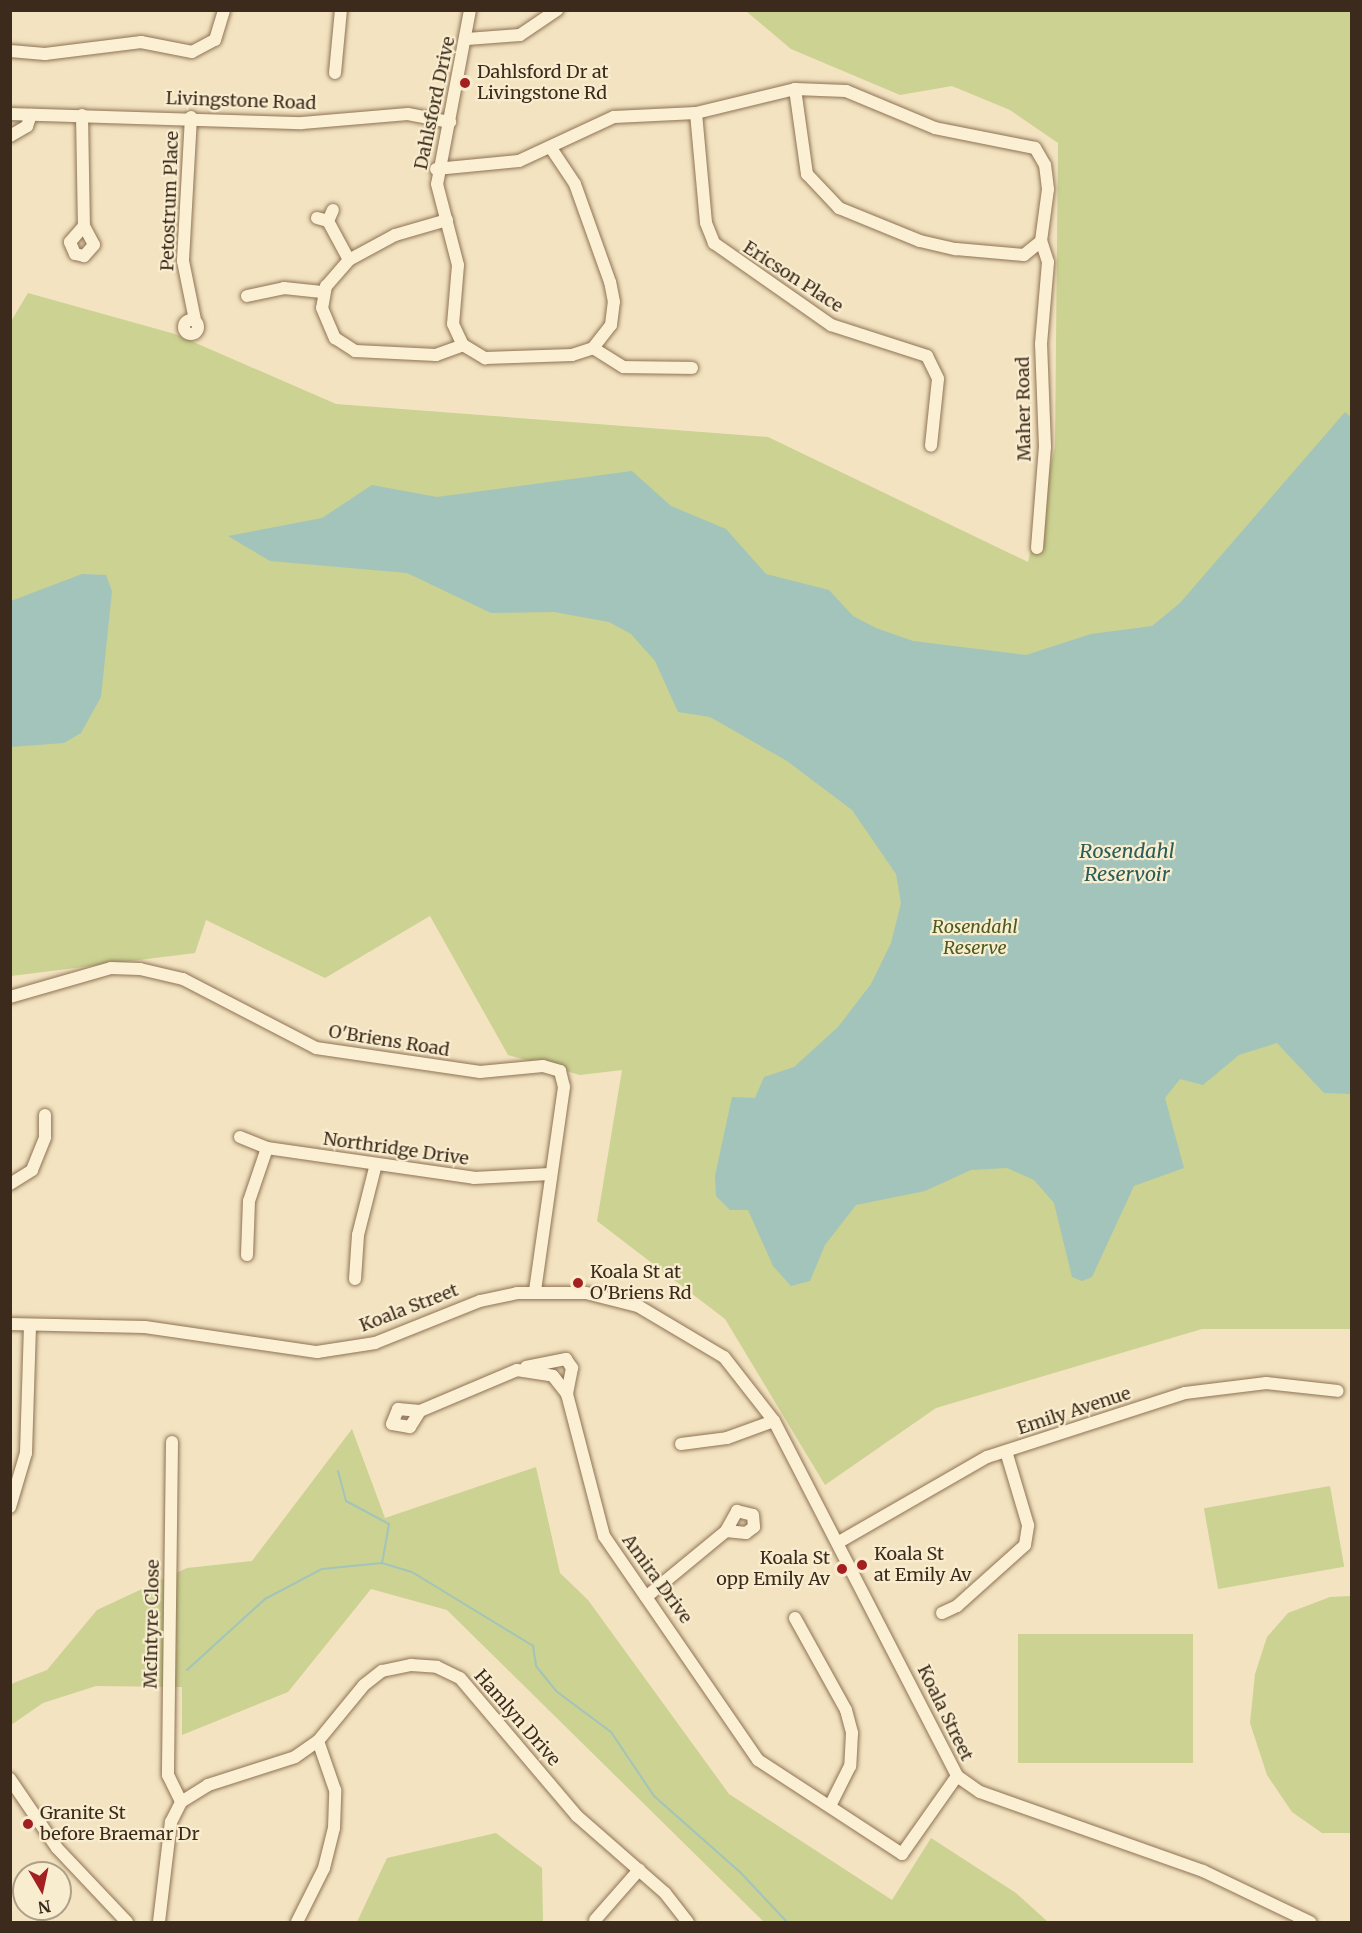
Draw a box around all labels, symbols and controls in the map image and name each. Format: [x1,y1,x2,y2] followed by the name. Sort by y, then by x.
[410,34,460,172] street label: Dahlsford Drive
[477,62,608,104] place label: Dahlsford Dr at Livingstone Rd
[458,76,472,90] marker: Dahlsford Dr at Livingstone Rd
[165,88,317,114] street label: Livingstone Road
[157,131,183,271] street label: Petostrum Place
[739,237,847,317] street label: Ericson Place
[1012,356,1036,462] street label: Maher Road
[1079,838,1175,885] water label: Rosendahl Reservoir
[932,917,1018,960] park label: Rosendahl Reserve
[327,1021,451,1061] street label: O'Briens Road
[322,1128,470,1170] street label: Northridge Drive
[590,1262,692,1304] place label: Koala St at O'Briens Rd
[571,1276,585,1290] marker: Koala St at O'Briens Rd
[357,1279,461,1337] street label: Koala Street
[1014,1382,1134,1440] street label: Emily Avenue
[617,1530,697,1628] street label: Amira Drive
[874,1544,972,1586] place label: Koala St at Emily Av
[716,1548,830,1590] place label: Koala St opp Emily Av
[855,1558,869,1572] marker: Koala St at Emily Av
[140,1559,164,1689] street label: McIntyre Close
[835,1562,849,1576] marker: Koala St opp Emily Av
[912,1662,978,1764] street label: Koala Street
[469,1665,565,1771] street label: Hamlyn Drive
[40,1803,200,1846] place label: Granite St before Braemar Dr
[21,1817,35,1831] marker: Granite St before Braemar Dr
[12,1861,72,1921] north arrow
[37,1896,52,1918] text: N

